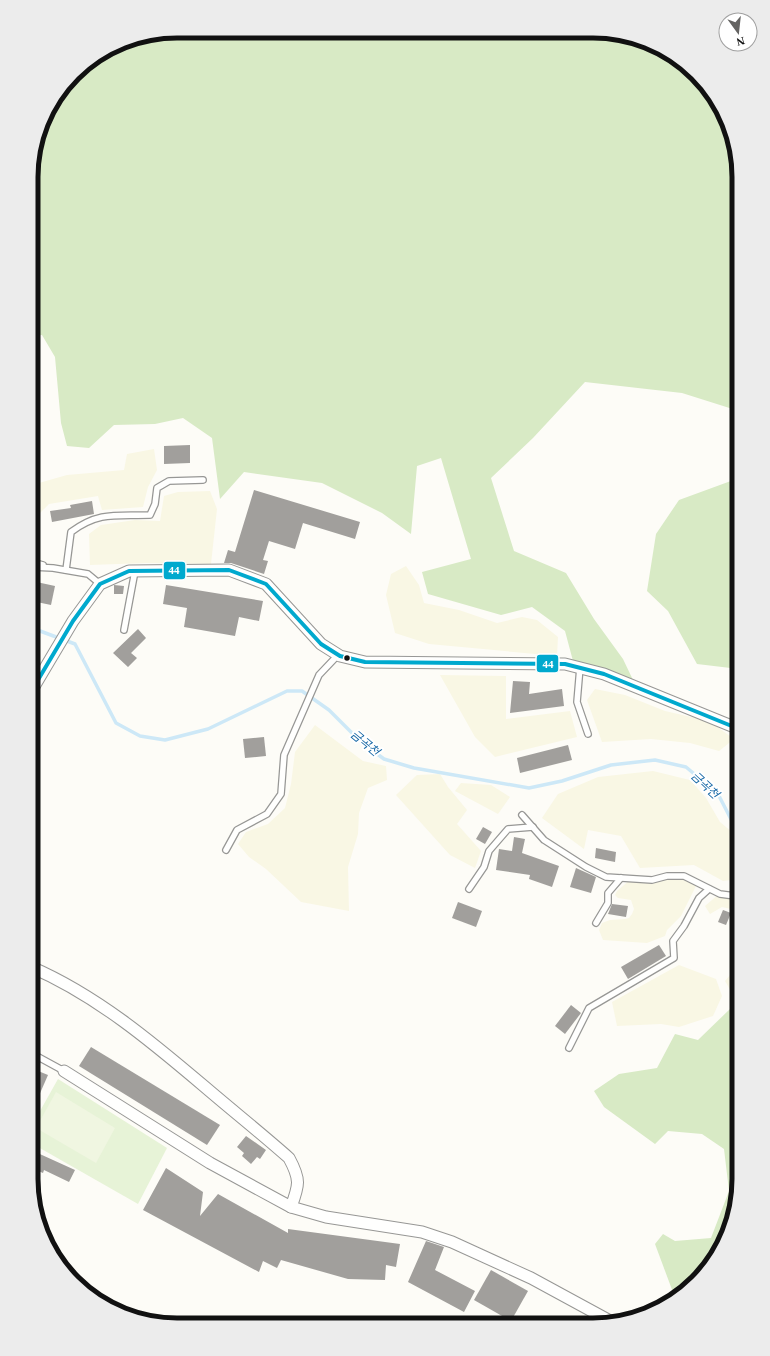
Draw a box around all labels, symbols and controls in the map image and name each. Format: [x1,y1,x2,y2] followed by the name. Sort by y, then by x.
[718,12,758,52] north arrow
[735,35,746,48] text: N
[163,561,186,580] line badge: 44
[169,564,180,576] text: 44
[342,653,352,663] unlabelled marker
[536,654,559,673] line badge: 44
[543,658,554,670] text: 44
[348,727,384,760] water label: 금곡천
[688,769,723,803] water label: 금곡천

